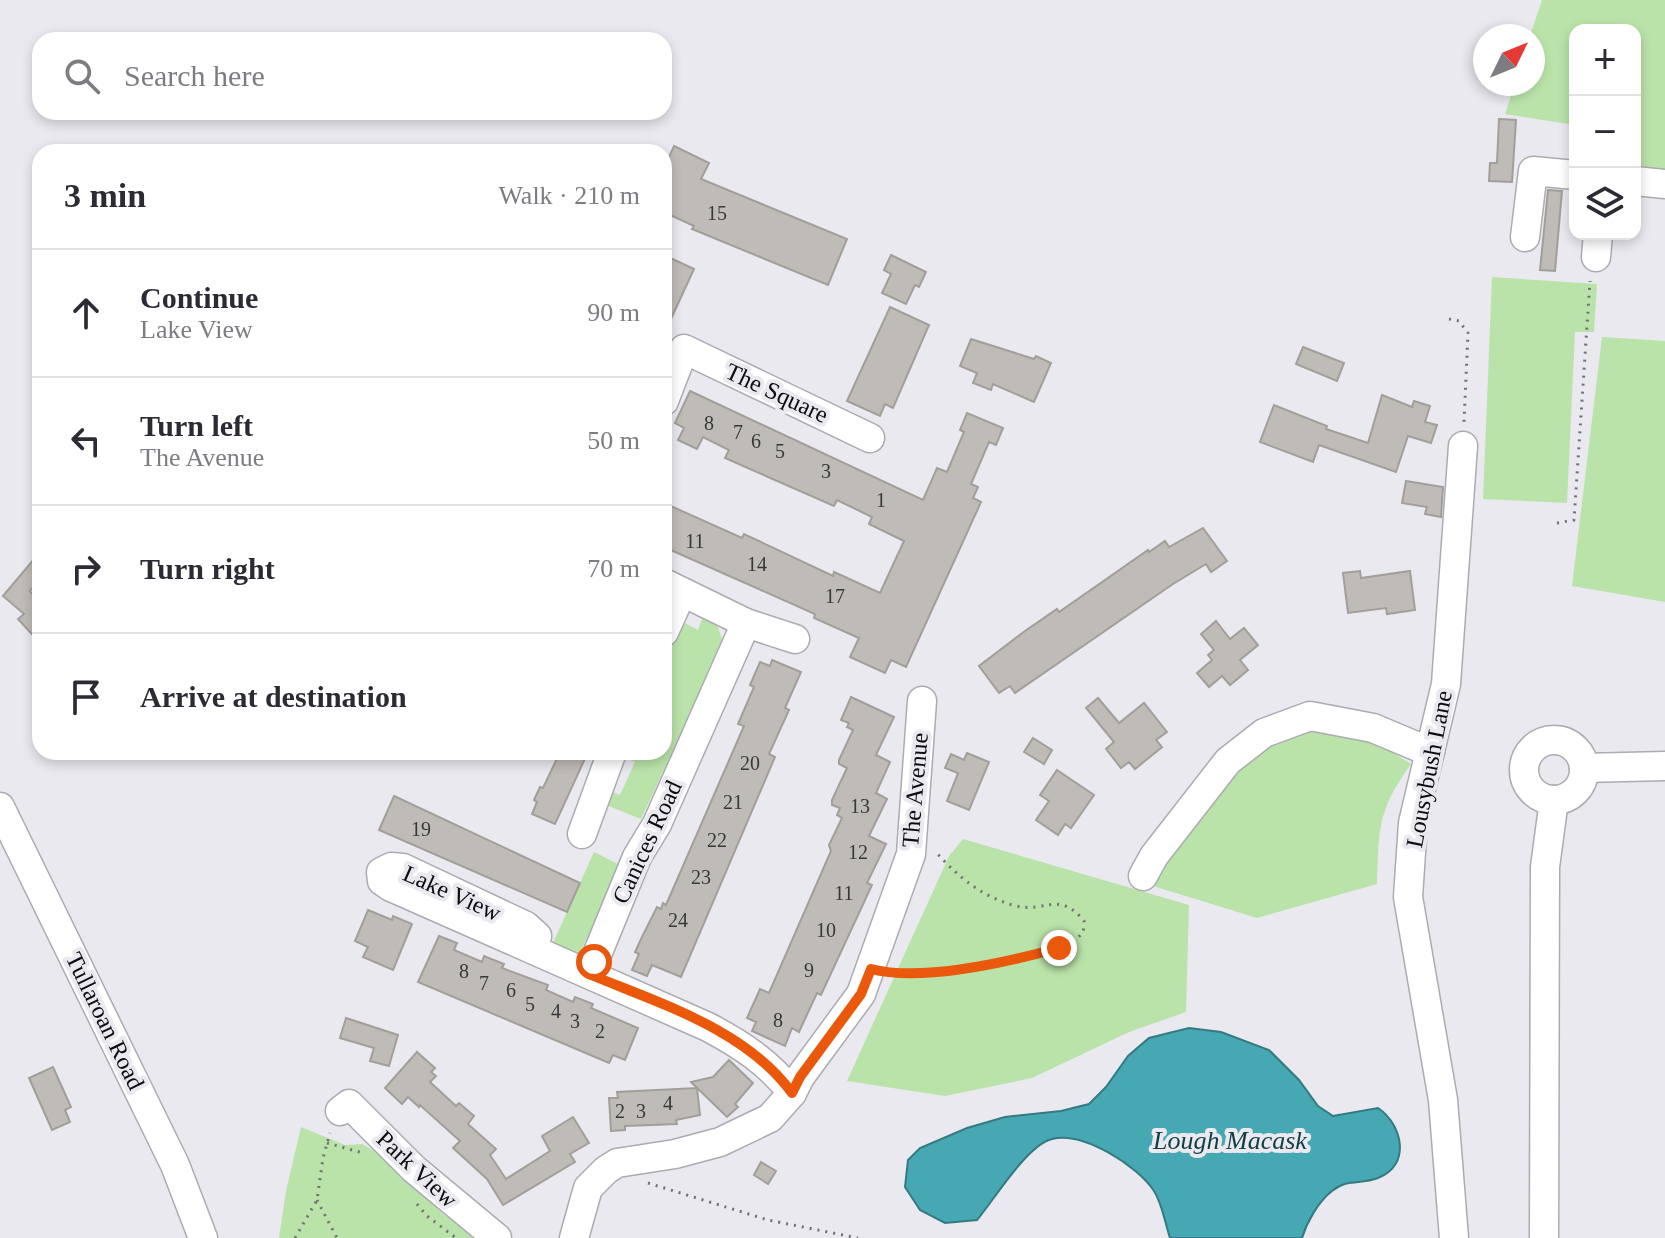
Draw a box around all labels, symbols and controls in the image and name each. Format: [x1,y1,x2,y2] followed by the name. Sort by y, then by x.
[1473,24,1545,96] north arrow
[1569,24,1641,240] map controls
[1569,24,1641,96] button: +
[32,32,672,120] search box
[60,54,104,98] icon: search
[124,59,265,92] text: Search here
[1569,96,1641,168] button: −
[1569,168,1641,240] button: layers
[64,177,146,214] text: 3 min
[498,181,640,210] text: Walk · 210 m
[707,202,727,224] house number: 15
[140,281,258,314] text: Continue
[64,291,108,335] icon: ahead
[587,298,640,327] text: 90 m
[140,315,253,344] text: Lake View
[722,358,832,428] street label: The Square
[140,409,253,442] text: Turn left
[704,412,714,434] house number: 8
[64,419,108,463] icon: left
[733,421,743,443] house number: 7
[587,426,640,455] text: 50 m
[751,430,761,452] house number: 6
[775,440,785,462] house number: 5
[140,443,264,472] text: The Avenue
[821,460,831,482] house number: 3
[876,489,886,511] house number: 1
[685,530,705,552] house number: 11
[64,547,108,591] icon: right
[140,552,275,585] text: Turn right
[747,553,767,575] house number: 14
[587,554,640,583] text: 70 m
[825,585,845,607] house number: 17
[64,675,108,719] icon: arrive
[140,680,407,713] text: Arrive at destination
[1401,688,1457,850] street label: Lousybush Lane
[897,732,933,848] street label: The Avenue
[740,752,760,774] house number: 20
[607,776,687,908] street label: Canices Road
[723,791,743,813] house number: 21
[850,795,870,817] house number: 13
[411,818,431,840] house number: 19
[707,829,727,851] house number: 22
[848,841,868,863] house number: 12
[399,860,505,926] street label: Lake View
[691,866,711,888] house number: 23
[834,882,854,904] house number: 11
[668,909,688,931] house number: 24
[816,919,836,941] house number: 10
[1041,930,1077,966] route end
[576,944,612,980] route start
[61,948,149,1094] street label: Tullaroan Road
[804,959,814,981] house number: 9
[459,960,469,982] house number: 8
[479,972,489,994] house number: 7
[506,979,516,1001] house number: 6
[525,993,535,1015] house number: 5
[551,1000,561,1022] house number: 4
[773,1009,783,1031] house number: 8
[570,1010,580,1032] house number: 3
[595,1020,605,1042] house number: 2
[663,1092,673,1114] house number: 4
[615,1100,625,1122] house number: 2
[636,1100,646,1122] house number: 3
[372,1125,463,1213] street label: Park View
[1152,1126,1307,1155] water label: Lough Macask

